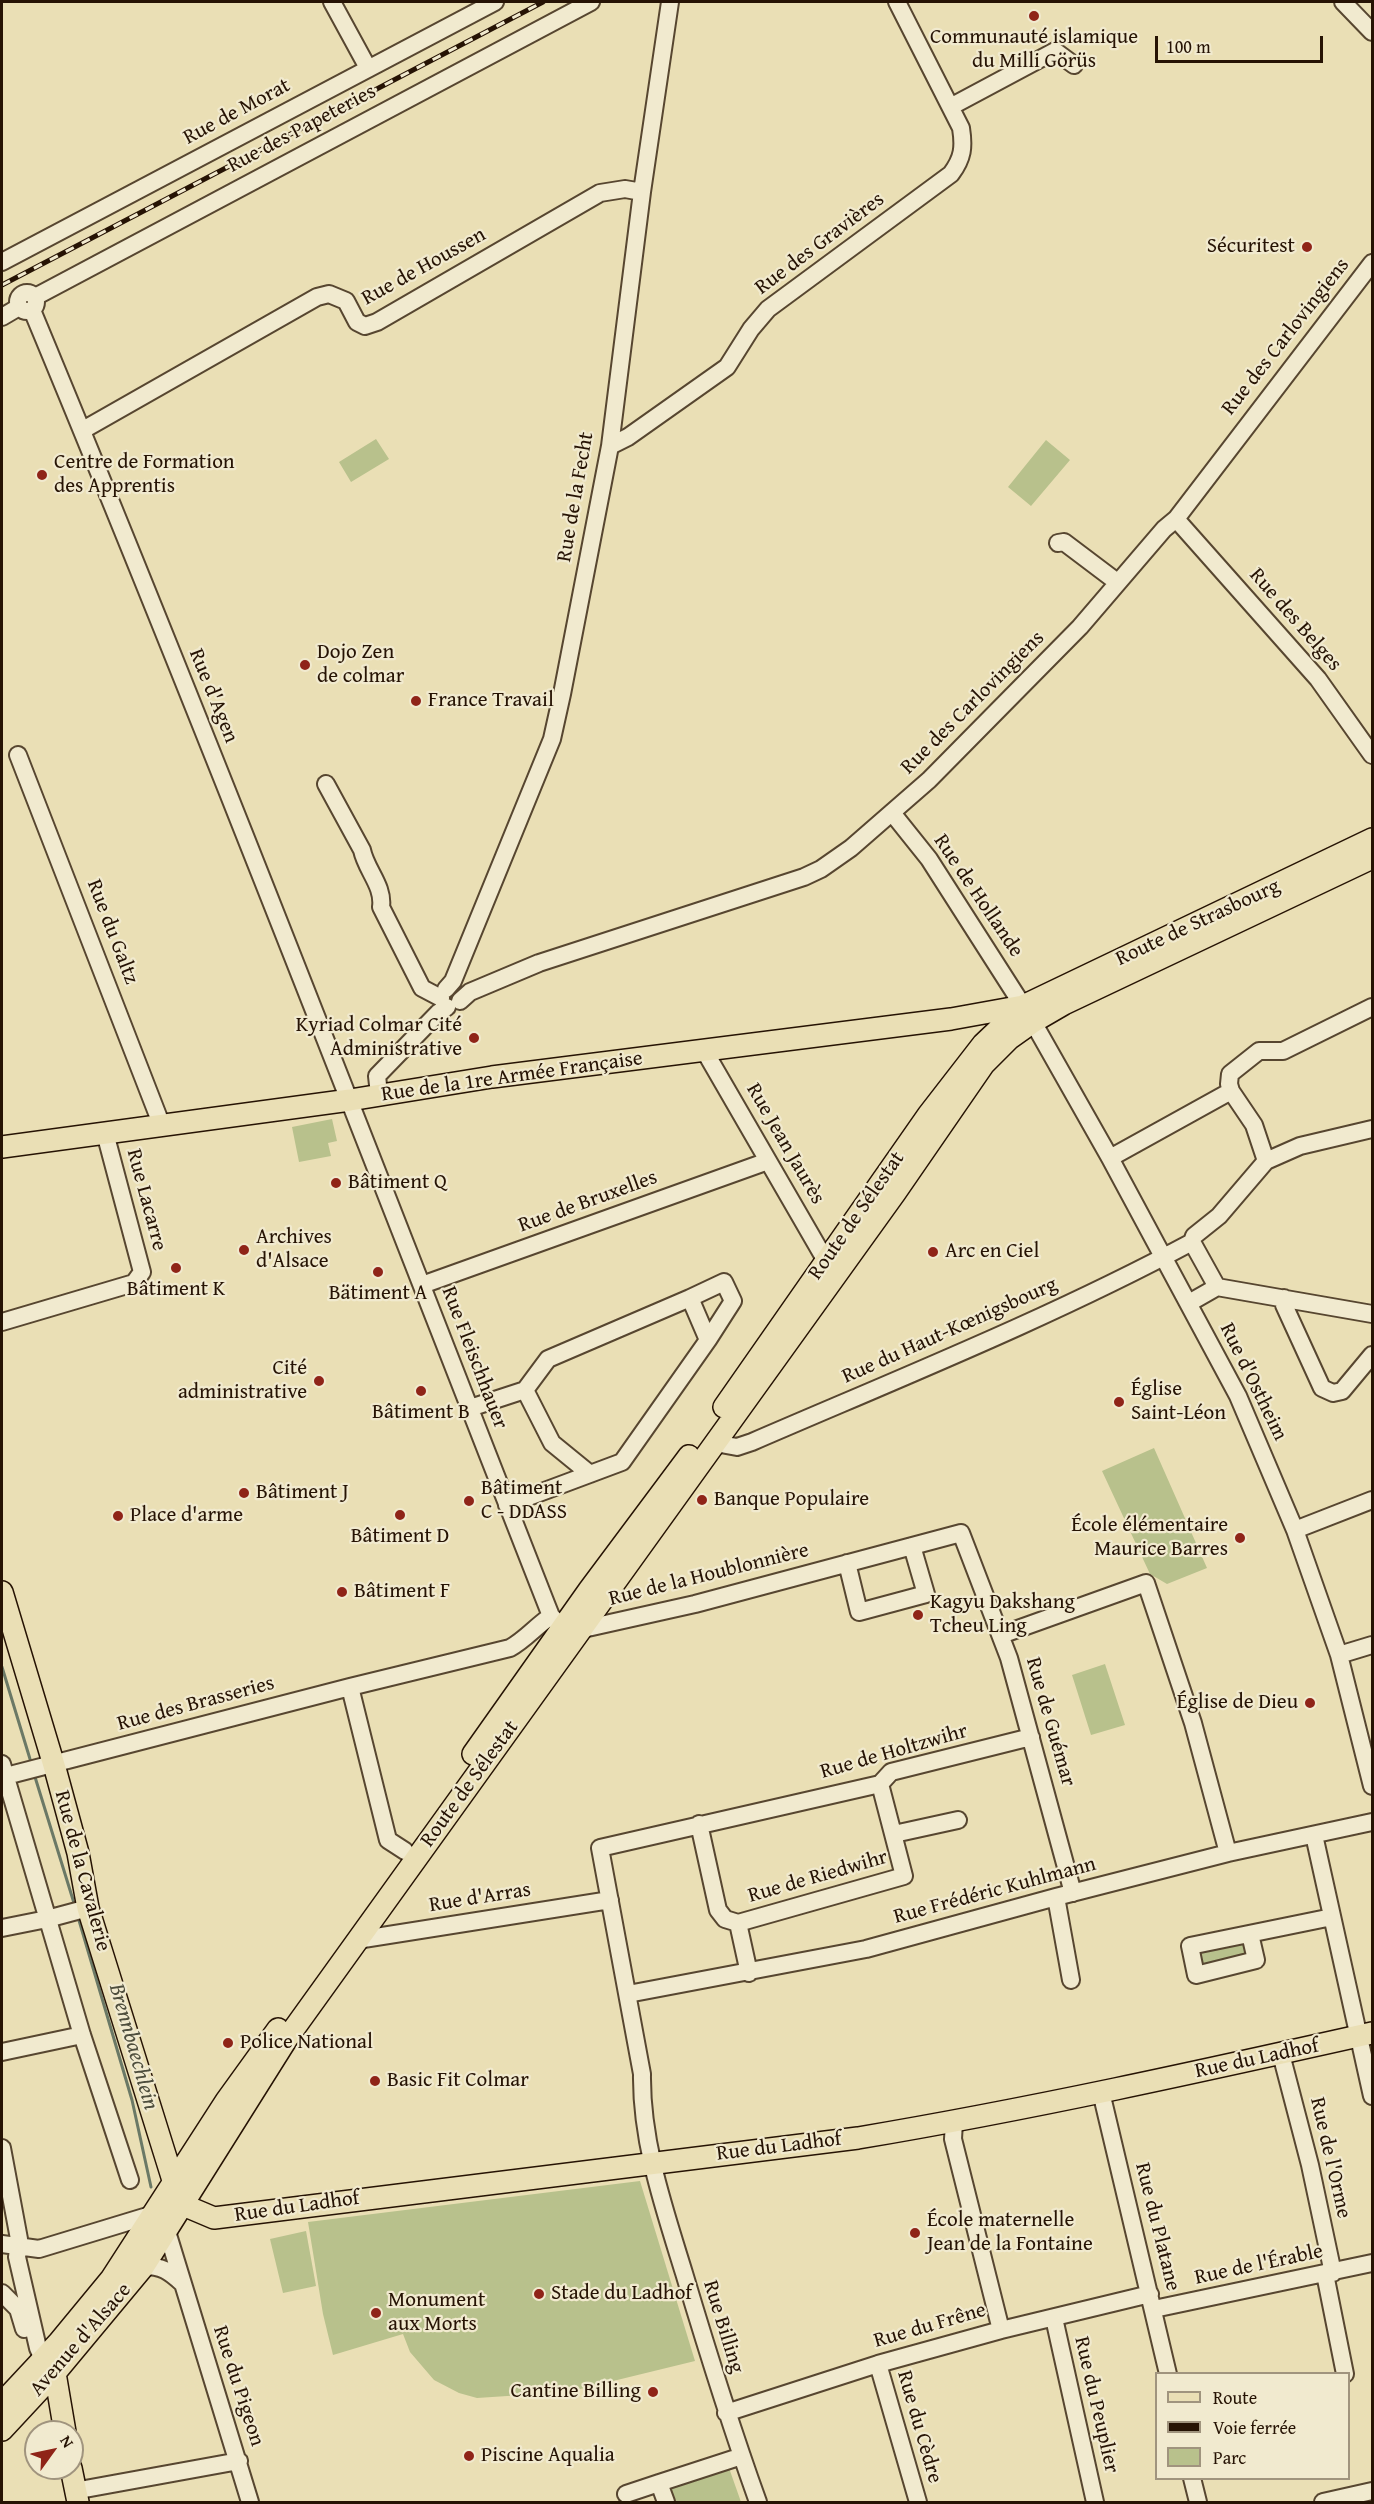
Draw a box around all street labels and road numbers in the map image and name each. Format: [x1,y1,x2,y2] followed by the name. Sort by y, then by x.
[179,73,295,151] street label: Rue de Morat
[224,79,380,179] street label: Rue des Papeteries
[750,187,890,301] street label: Rue des Gravières
[358,223,490,311] street label: Rue de Houssen
[1217,253,1355,421] street label: Rue des Carlovingiens
[552,430,600,564] street label: Rue de la Fecht
[1243,563,1347,677] street label: Rue des Belges
[896,626,1050,780] street label: Rue des Carlovingiens
[183,645,243,747] street label: Rue d'Agen
[928,830,1028,962] street label: Rue de Hollande
[1112,874,1284,972] street label: Route de Strasbourg
[81,876,143,988] street label: Rue du Galtz
[380,1046,644,1108] street label: Rue de la 1re Armée Française
[740,1079,830,1209] street label: Rue Jean Jaurès
[120,1146,172,1254] street label: Rue Lacarre
[803,1147,911,1285] street label: Route de Sélestat
[515,1165,661,1239] street label: Rue de Bruxelles
[839,1272,1061,1390] street label: Rue du Haut-Kœnigsbourg
[435,1283,513,1433] street label: Rue Fleischhauer
[1214,1319,1292,1445] street label: Rue d'Ostheim
[606,1538,812,1612] street label: Rue de la Houblonnière
[1020,1655,1080,1789] street label: Rue de Guémar
[115,1671,277,1737] street label: Rue des Brasseries
[416,1716,524,1852] street label: Route de Sélestat
[817,1719,971,1785] street label: Rue de Holtzwihr
[48,1788,116,1954] street label: Rue de la Cavalerie
[745,1845,891,1909] street label: Rue de Riedwihr
[891,1852,1099,1930] street label: Rue Frédéric Kuhlmann
[427,1878,533,1918] street label: Rue d'Arras
[1193,2034,1321,2084] street label: Rue du Ladhof
[1304,2095,1356,2221] street label: Rue de l'Orme
[715,2127,843,2167] street label: Rue du Ladhof
[1129,2160,1185,2294] street label: Rue du Platane
[233,2186,361,2228] street label: Rue du Ladhof
[1193,2239,1325,2291] street label: Rue de l'Érable
[25,2278,137,2402] street label: Avenue d'Alsace
[697,2278,749,2376] street label: Rue Billing
[871,2298,989,2354] street label: Rue du Frêne
[207,2323,269,2449] street label: Rue du Pigeon
[1068,2334,1124,2476] street label: Rue du Peuplier
[891,2368,947,2486] street label: Rue du Cèdre

